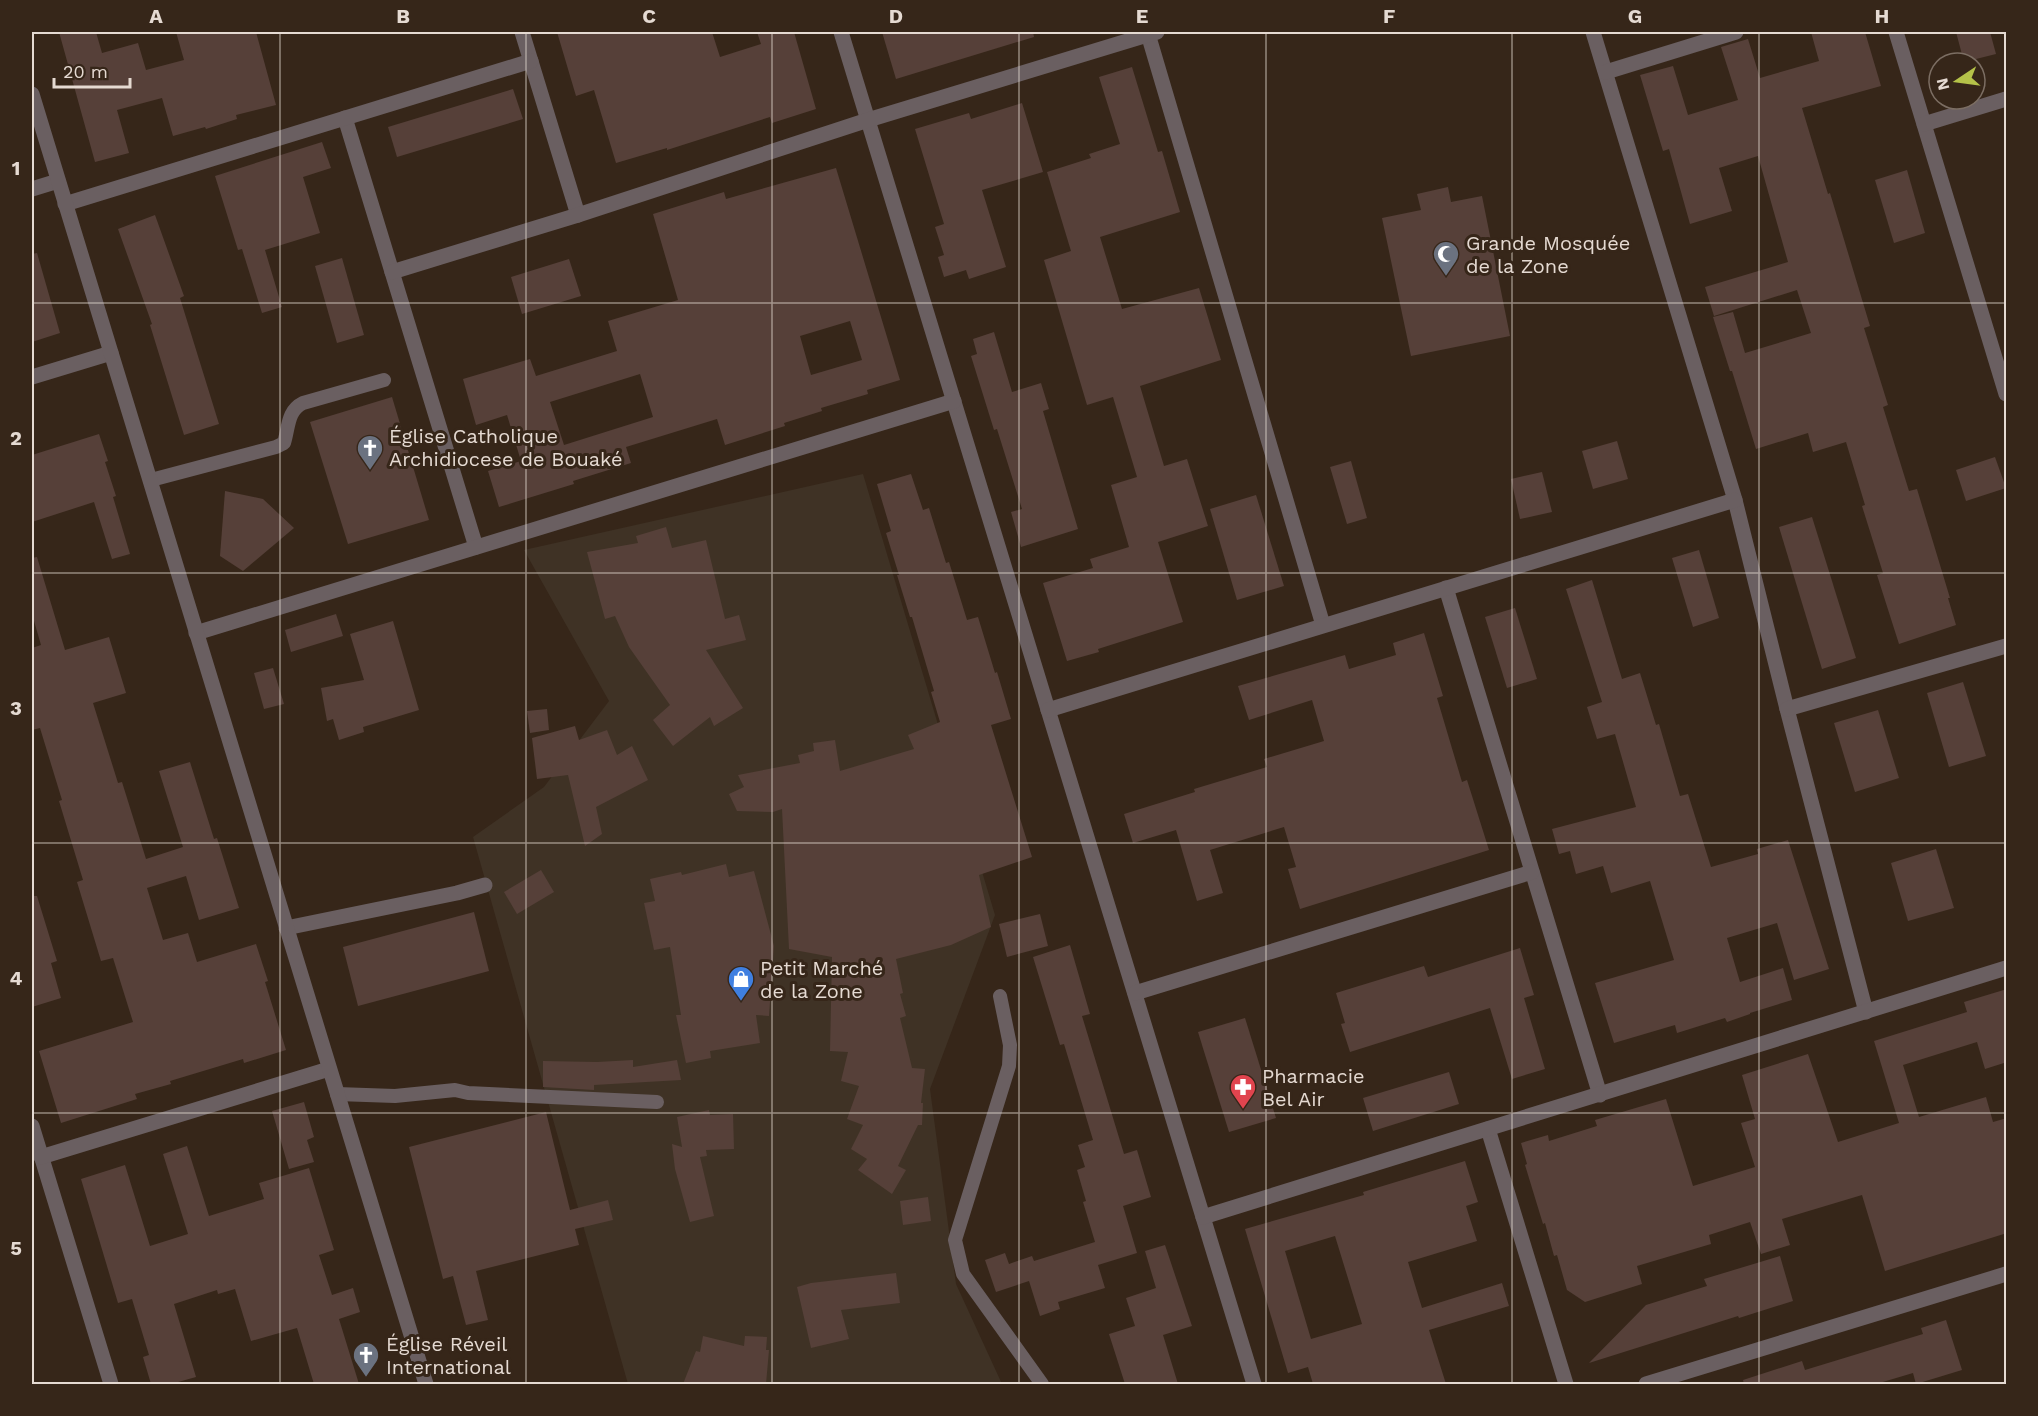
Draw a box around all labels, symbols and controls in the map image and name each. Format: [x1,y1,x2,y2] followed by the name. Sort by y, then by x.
[149,4,163,28] text: A
[396,4,410,28] text: B
[642,4,656,28] text: C
[889,4,903,28] text: D
[1136,4,1148,28] text: E
[1383,4,1395,28] text: F
[1628,4,1642,28] text: G
[1875,4,1889,28] text: H
[54,51,130,89] scale bar
[1927,51,1987,111] north arrow
[63,61,108,82] text: 20 m
[1932,76,1953,92] text: N
[12,156,20,180] text: 1
[1466,231,1630,278] place label: Grande Mosquée de la Zone
[1431,239,1461,277] mosque icon: Grande Mosquée de la Zone
[389,424,623,471] place label: Église Catholique Archidiocese de Bouaké
[10,426,22,450] text: 2
[355,433,385,471] church icon: Église Catholique Archidiocese de Bouaké
[10,696,22,720] text: 3
[760,956,883,1003] place label: Petit Marché de la Zone
[726,964,756,1002] shop icon: Petit Marché de la Zone
[10,966,23,990] text: 4
[1262,1064,1365,1111] place label: Pharmacie Bel Air
[1228,1072,1258,1110] pharmacy icon: Pharmacie Bel Air
[10,1236,22,1260] text: 5
[386,1332,511,1379] place label: Église Réveil International
[351,1340,381,1378] church icon: Église Réveil International

